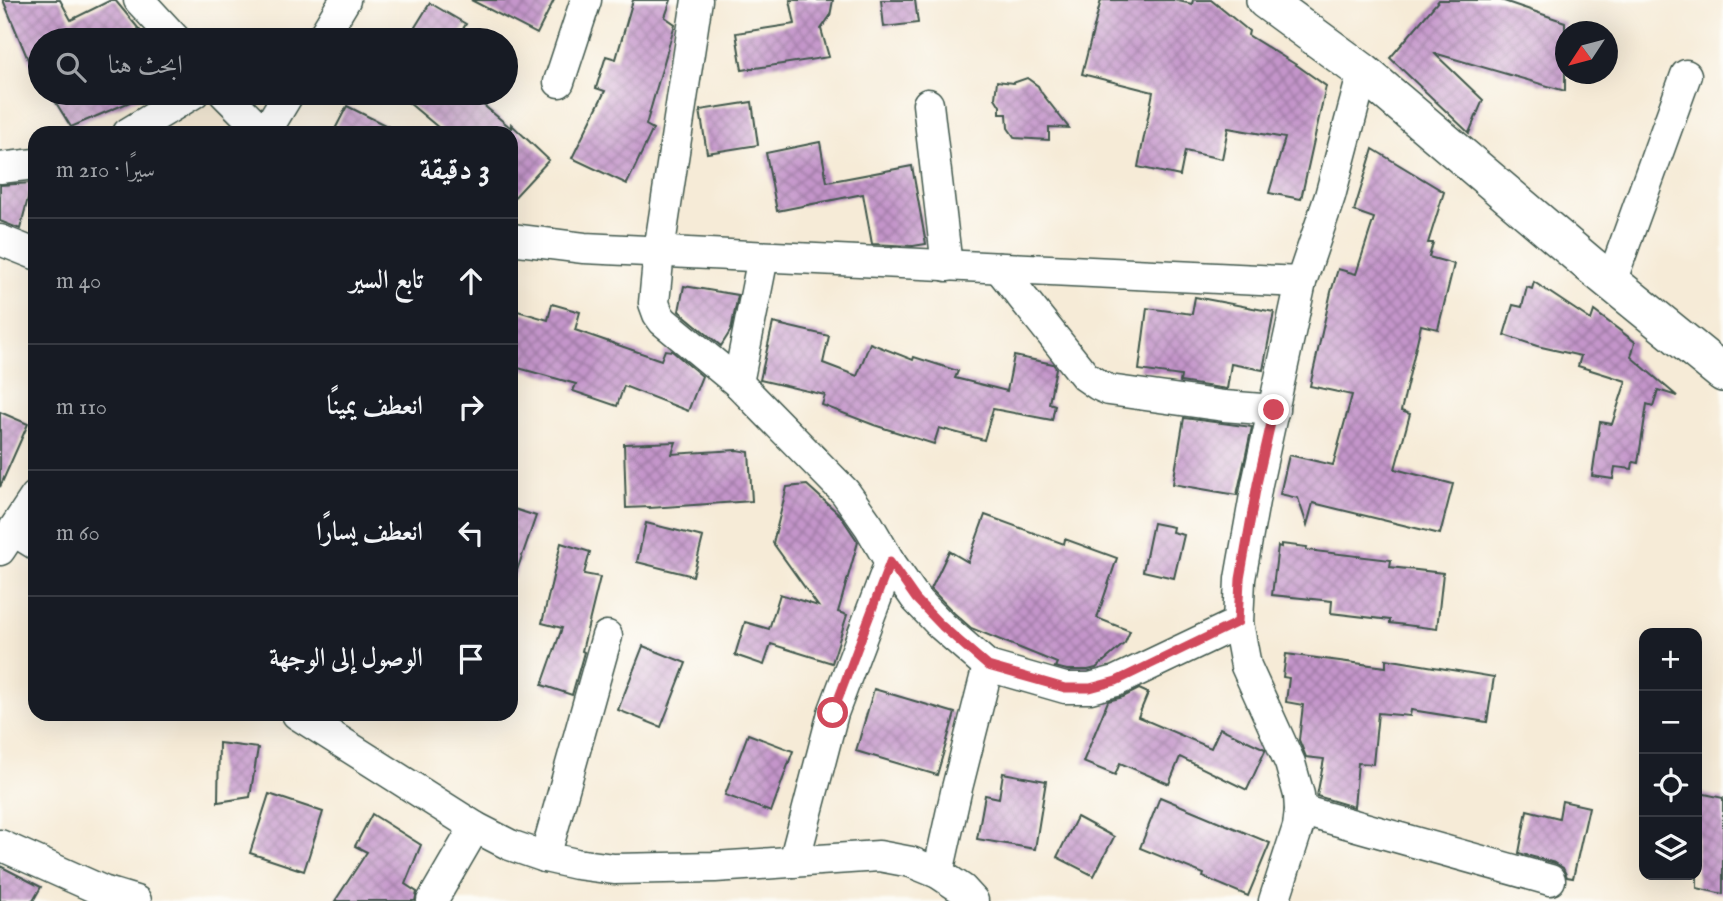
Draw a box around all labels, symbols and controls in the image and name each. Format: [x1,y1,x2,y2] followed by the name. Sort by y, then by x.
[1555,21,1618,84] north arrow
[28,28,518,105] search box
[52,48,90,86] icon: search
[108,49,183,82] text: ابحث هنا
[420,152,490,190] text: 3 دقيقة
[56,156,155,185] text: سيرًا · 210 m
[452,262,490,300] icon: ahead
[349,264,423,297] text: تابع السير
[56,267,101,296] text: 40 m
[452,388,490,426] icon: right
[327,390,423,423] text: انعطف يمينًا
[56,393,107,422] text: 110 m
[1258,394,1289,425] route end
[452,514,490,552] icon: left
[316,516,423,549] text: انعطف يسارًا
[56,519,100,548] text: 60 m
[1639,628,1702,880] map controls
[1639,628,1702,691] button: +
[452,640,490,678] icon: arrive
[269,642,423,675] text: الوصول إلى الوجهة
[1639,691,1702,754] button: −
[817,697,848,728] route start
[1639,754,1702,817] button: locate
[1639,817,1702,880] button: layers

